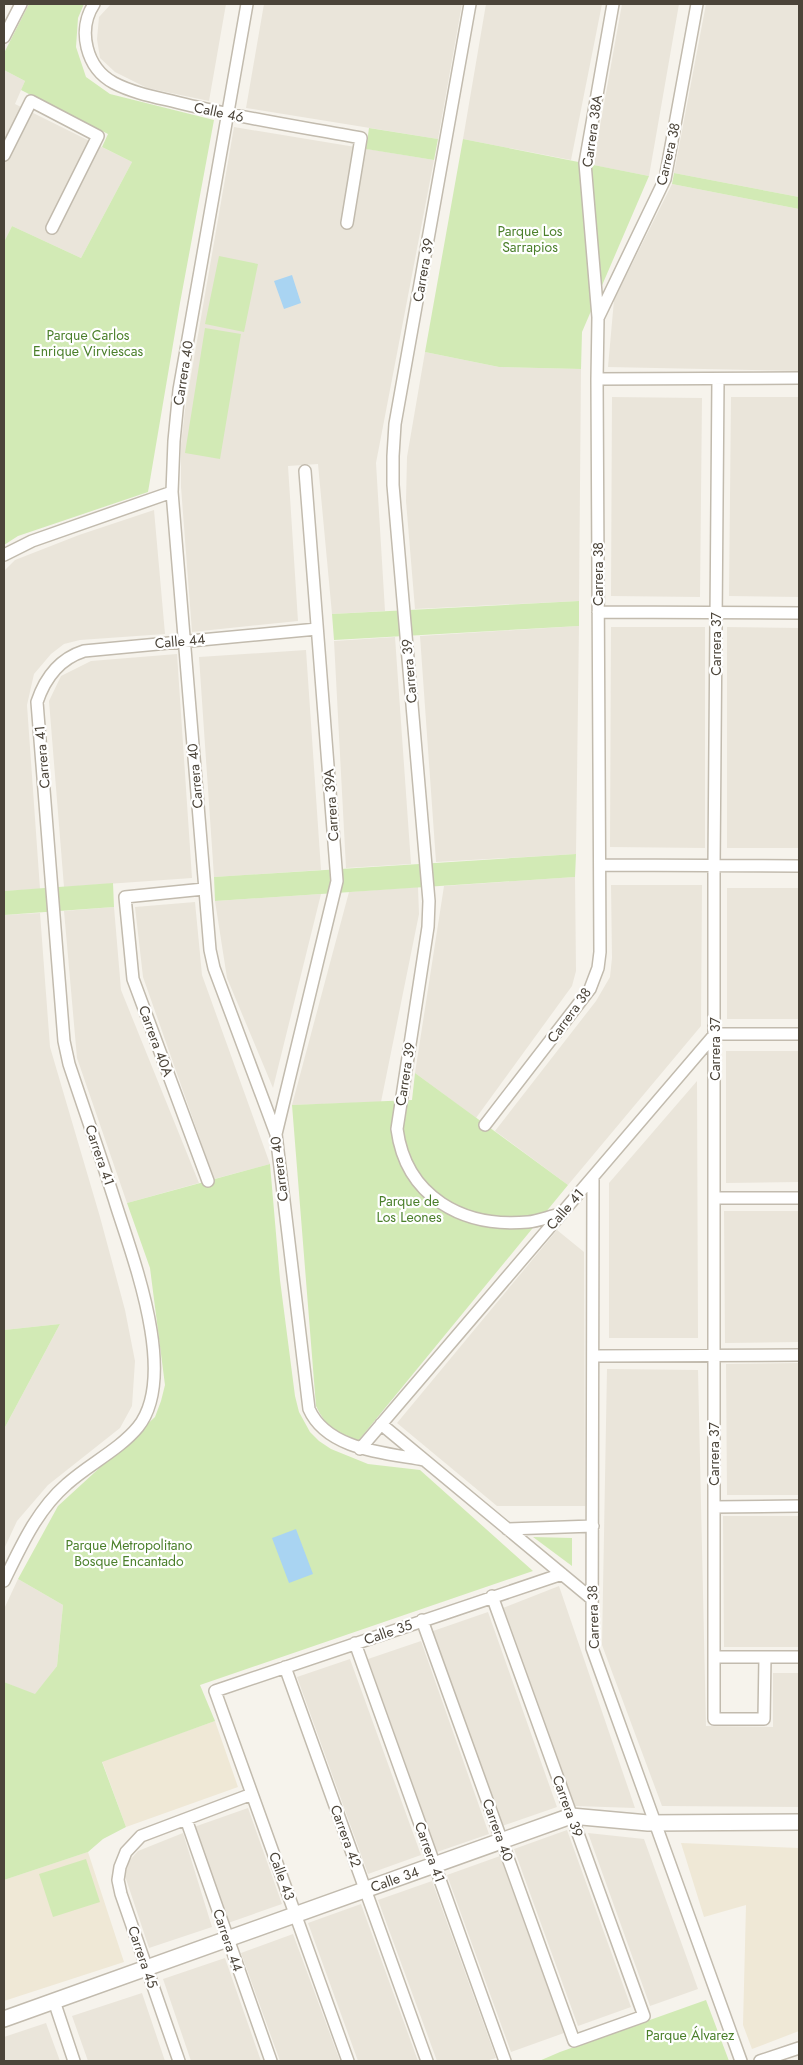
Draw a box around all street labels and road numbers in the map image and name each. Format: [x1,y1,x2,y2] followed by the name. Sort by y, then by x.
[577,93,607,169] street label: Carrera 38A
[192,97,246,127] street label: Calle 46
[651,121,685,187] street label: Carrera 38
[408,237,438,303] street label: Carrera 39
[168,339,198,407] street label: Carrera 40
[588,542,608,606] street label: Carrera 38
[706,612,726,676] street label: Carrera 37
[154,629,206,653] street label: Calle 44
[396,638,422,704] street label: Carrera 39
[29,725,55,789] street label: Carrera 41
[182,743,208,809] street label: Carrera 40
[318,767,344,842] street label: Carrera 39A
[542,983,596,1047] street label: Carrera 38
[134,1003,178,1080] street label: Carrera 40A
[705,1017,725,1081] street label: Carrera 37
[390,1041,420,1107] street label: Carrera 39
[80,1122,120,1188] street label: Carrera 41
[265,1135,293,1203] street label: Carrera 40
[541,1184,589,1234] street label: Calle 41
[704,1422,724,1486] street label: Carrera 37
[582,1585,604,1649] street label: Carrera 38
[361,1614,415,1650] street label: Calle 35
[548,1772,588,1840] street label: Carrera 39
[477,1796,519,1864] street label: Carrera 40
[326,1802,366,1870] street label: Carrera 42
[410,1819,450,1885] street label: Carrera 41
[264,1849,300,1903] street label: Calle 43
[368,1861,422,1897] street label: Calle 34
[208,1906,248,1974] street label: Carrera 44
[123,1923,163,1991] street label: Carrera 45

